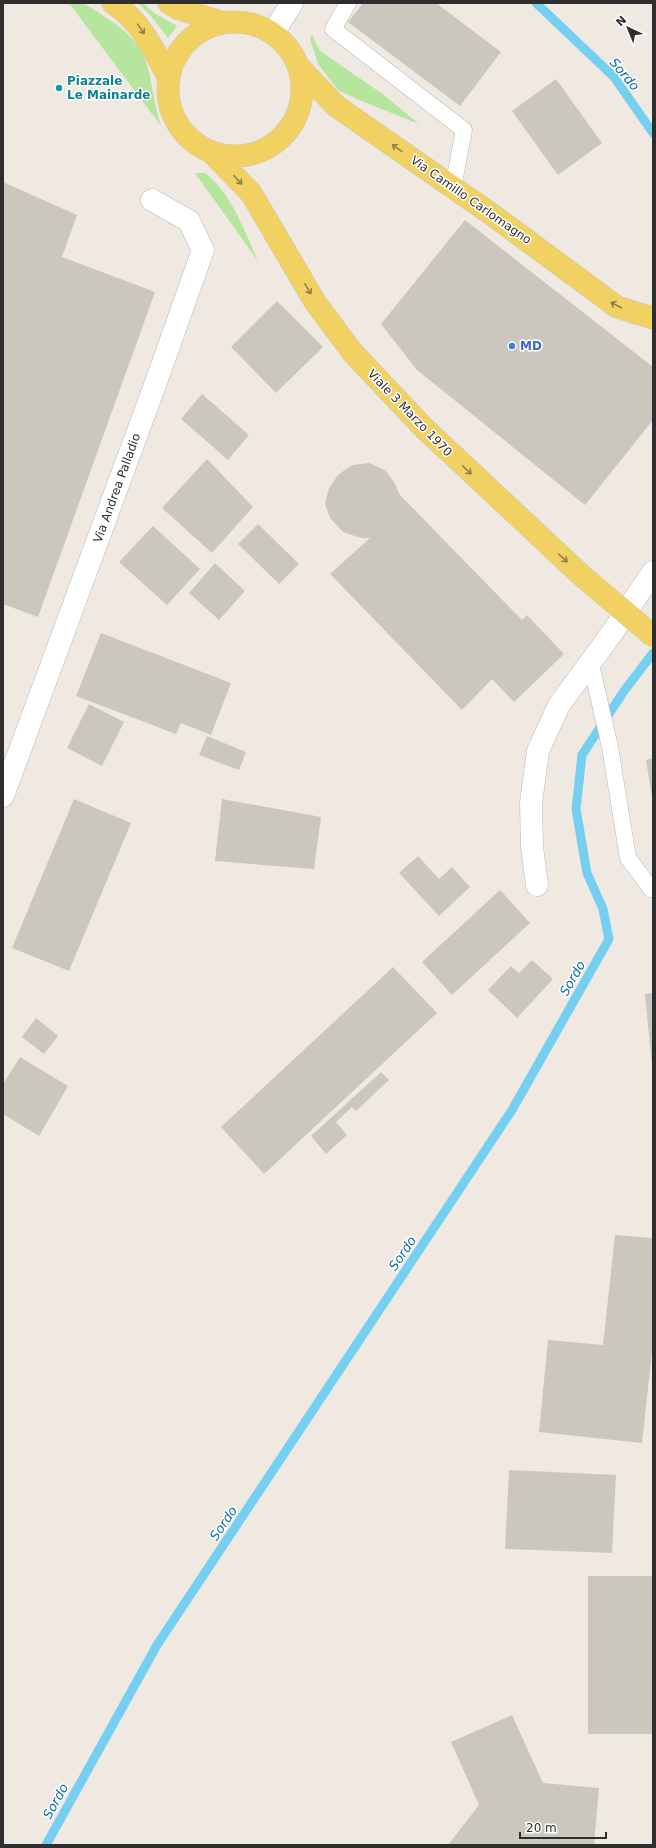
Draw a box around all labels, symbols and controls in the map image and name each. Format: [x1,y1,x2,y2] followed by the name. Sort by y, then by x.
[608,8,648,48] north arrow
[614,13,629,29] text: N
[137,23,145,34] one-way arrow
[607,55,643,94] water label: Sordo
[67,74,150,102] place label: Piazzale Le Mainarde
[54,83,64,93] marker: Piazzale Le Mainarde
[392,144,403,152] one-way arrow
[408,153,534,247] street label: Via Camillo Carlomagno
[233,175,243,185] one-way arrow
[304,283,312,295] one-way arrow
[610,301,622,309] one-way arrow
[520,339,542,353] place label: MD
[507,341,517,351] marker: MD
[365,367,455,459] street label: Viale 3 Marzo 1970
[91,431,143,545] street label: Via Andrea Palladio
[462,465,472,475] one-way arrow
[558,553,568,563] one-way arrow
[556,958,588,998] water label: Sordo
[386,1233,419,1273] water label: Sordo
[207,1503,240,1543] water label: Sordo
[40,1781,71,1821] water label: Sordo
[520,1814,606,1840] scale bar
[526,1821,557,1835] text: 20 m

